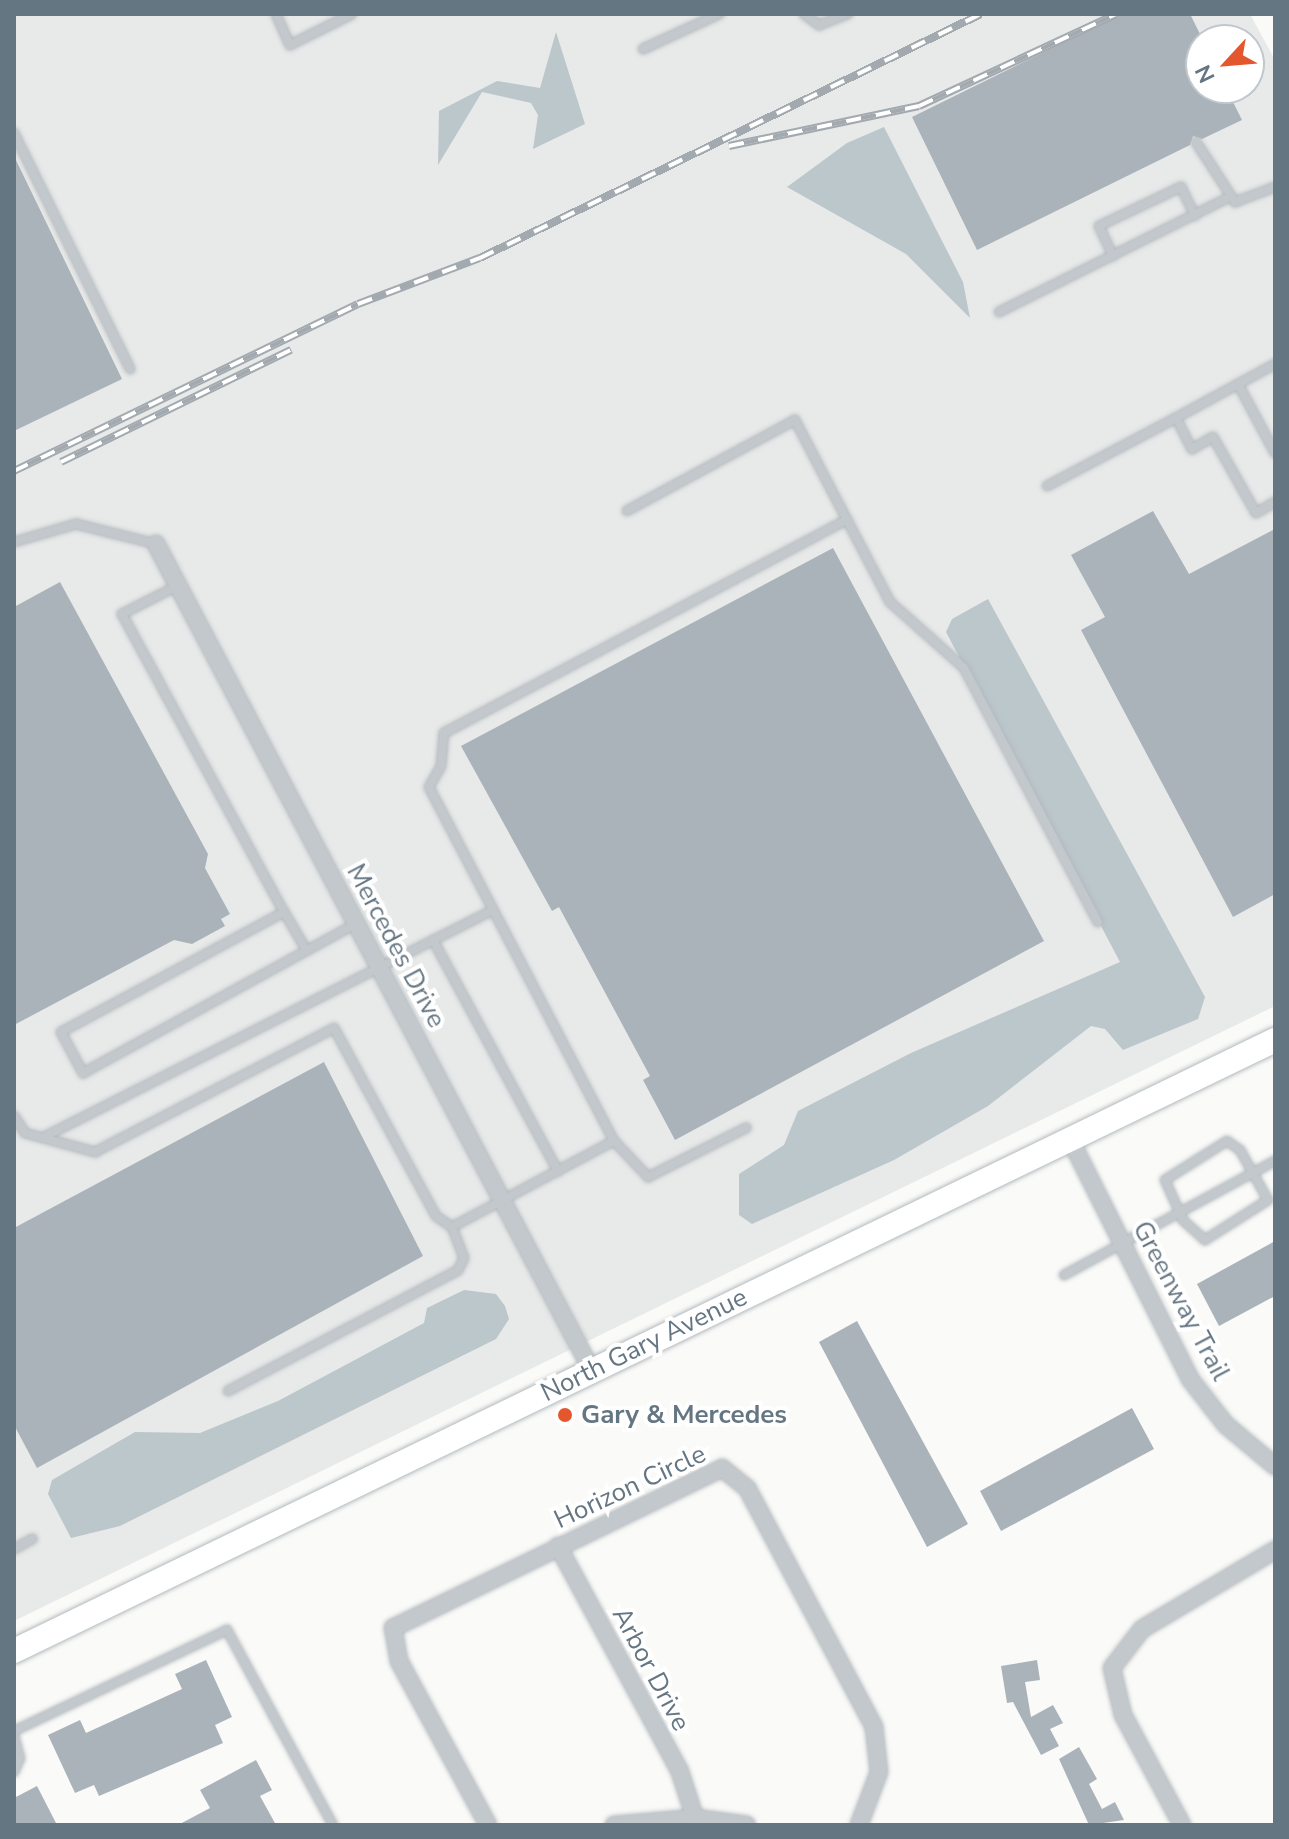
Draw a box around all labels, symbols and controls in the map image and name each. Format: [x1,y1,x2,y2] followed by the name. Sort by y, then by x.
[1185,24,1265,104] north arrow
[1188,60,1222,88] text: N
[340,859,452,1033] street label: Mercedes Drive
[1126,1216,1236,1386] street label: Greenway Trail
[536,1282,752,1408] street label: North Gary Avenue
[581,1399,787,1431] place label: Gary & Mercedes
[556,1406,574,1424] marker: Gary & Mercedes
[549,1438,711,1536] street label: Horizon Circle
[605,1602,697,1736] street label: Arbor Drive

